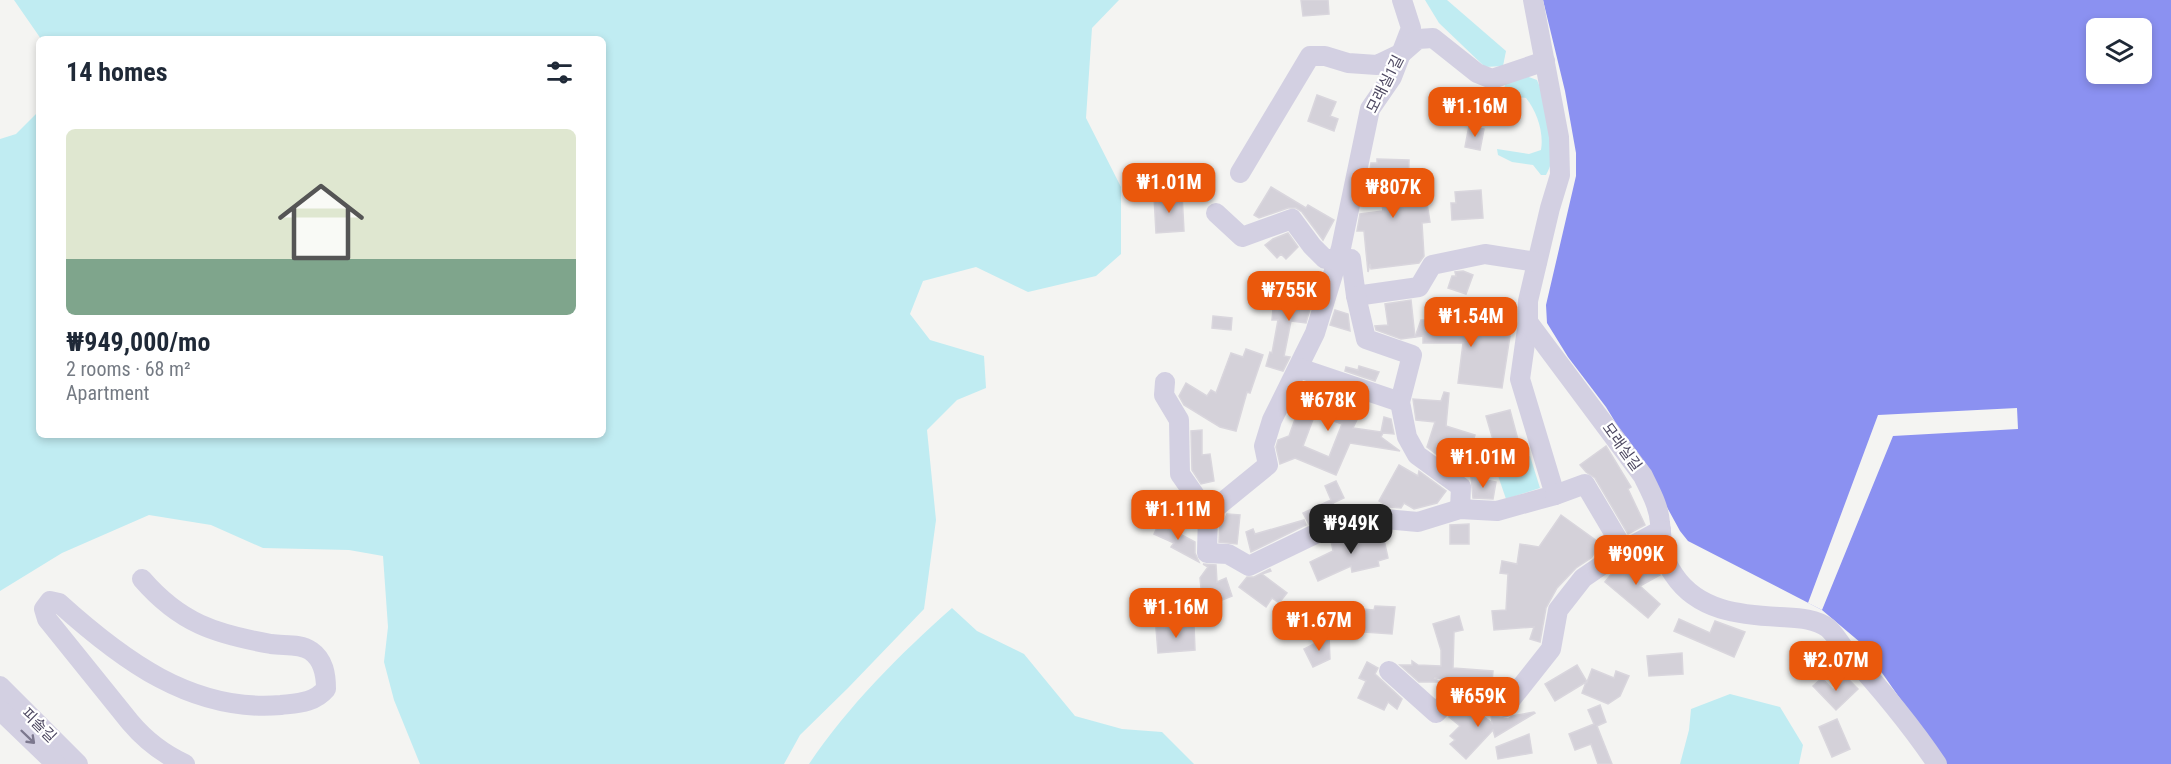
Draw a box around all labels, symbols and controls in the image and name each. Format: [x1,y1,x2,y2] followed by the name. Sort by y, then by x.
[2086,18,2152,84] map controls
[2086,18,2152,84] button: layers
[1363,52,1407,116] street label: 모래실1길
[543,56,576,89] icon: filters
[66,57,168,87] text: 14 homes
[1426,87,1524,138] pin: ₩1.16M
[1442,94,1508,118] text: ₩1.16M
[1120,163,1218,214] pin: ₩1.01M
[267,168,375,276] icon: home
[1351,168,1435,219] pin: ₩807K
[1136,170,1202,194] text: ₩1.01M
[1365,175,1421,199] text: ₩807K
[1247,271,1331,322] pin: ₩755K
[1261,278,1317,302] text: ₩755K
[1422,297,1520,348] pin: ₩1.54M
[1438,304,1504,328] text: ₩1.54M
[66,327,210,357] text: ₩949,000/mo
[66,357,191,381] text: 2 rooms · 68 m²
[66,381,150,405] text: Apartment
[1286,381,1370,432] pin: ₩678K
[1300,388,1356,412] text: ₩678K
[1598,419,1646,475] street label: 모래실길
[1434,438,1532,489] pin: ₩1.01M
[1450,445,1516,469] text: ₩1.01M
[1129,490,1227,541] pin: ₩1.11M
[1145,497,1211,521] text: ₩1.11M
[1309,504,1393,555] pin: ₩949K
[1323,511,1379,535] text: ₩949K
[1594,535,1678,586] pin: ₩909K
[1608,542,1664,566] text: ₩909K
[1127,588,1225,639] pin: ₩1.16M
[1143,595,1209,619] text: ₩1.16M
[1270,601,1368,652] pin: ₩1.67M
[1286,608,1352,632] text: ₩1.67M
[1787,641,1885,692] pin: ₩2.07M
[1803,648,1869,672] text: ₩2.07M
[1436,677,1520,728] pin: ₩659K
[1450,684,1506,708] text: ₩659K
[18,704,60,746] street label: 피솔길
[20,730,35,744] one-way arrow

